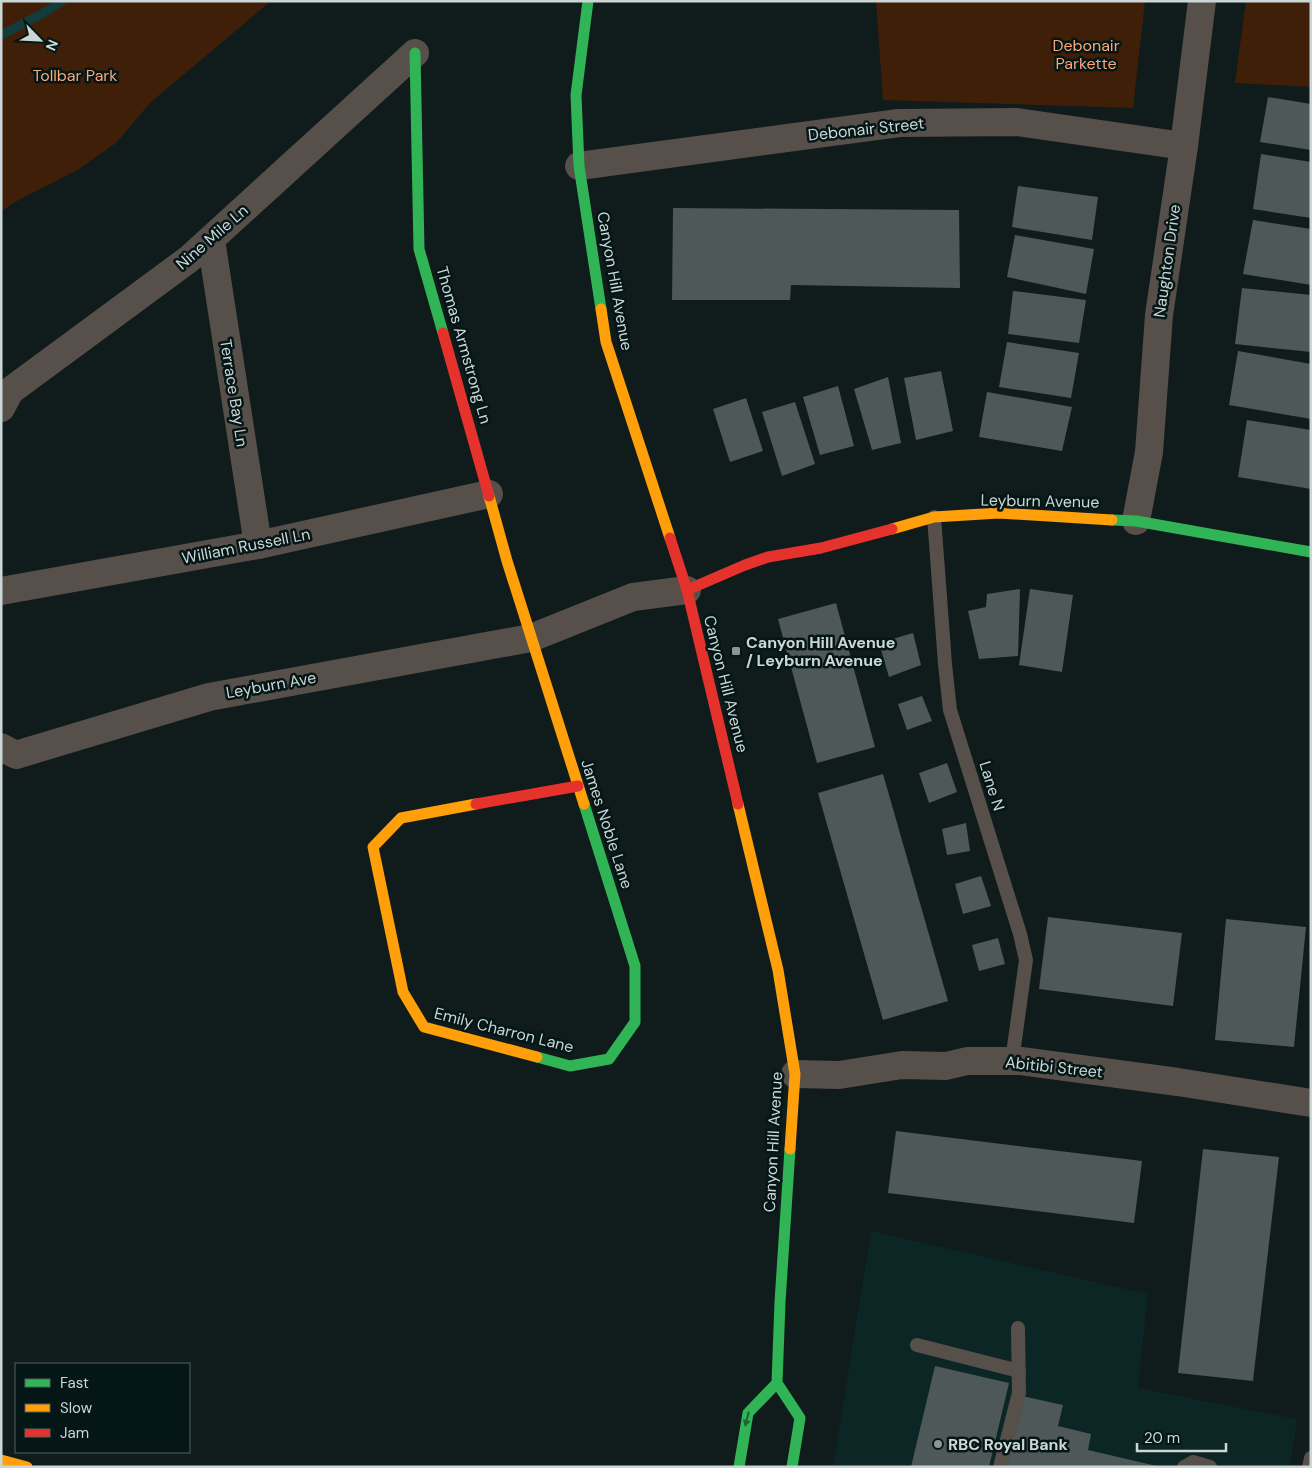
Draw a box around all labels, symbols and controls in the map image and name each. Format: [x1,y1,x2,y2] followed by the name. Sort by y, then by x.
[15,15,65,65] north arrow
[1052,35,1120,74] park label: Debonair Parkette
[42,37,62,54] text: N
[33,65,117,86] park label: Tollbar Park
[807,112,925,146] street label: Debonair Street
[171,200,253,274] street label: Nine Mile Ln
[1149,203,1185,319] street label: Naughton Drive
[592,210,638,352] street label: Canyon Hill Avenue
[431,264,497,426] street label: Thomas Armstrong Ln
[215,338,253,448] street label: Terrace Bay Ln
[980,489,1100,513] street label: Leyburn Avenue
[180,523,312,569] street label: William Russell Ln
[699,613,753,755] street label: Canyon Hill Avenue
[746,632,895,671] place label: Canyon Hill Avenue / Leyburn Avenue
[730,645,742,657] marker: Canyon Hill Avenue / Leyburn Avenue
[224,667,318,703] street label: Leyburn Ave
[576,756,638,892] street label: James Noble Lane
[975,759,1009,813] street label: Lane N
[432,1003,576,1057] street label: Emily Charron Lane
[1004,1051,1104,1083] street label: Abitibi Street
[759,1071,787,1213] street label: Canyon Hill Avenue
[15,1363,190,1453] legend
[60,1373,89,1393] text: Fast
[60,1398,93,1418] text: Slow
[743,1412,751,1427] one-way arrow
[1137,1420,1226,1452] scale bar
[60,1423,89,1443] text: Jam
[1144,1428,1180,1448] text: 20 m
[948,1434,1068,1455] place label: RBC Royal Bank
[932,1438,944,1450] marker: RBC Royal Bank

